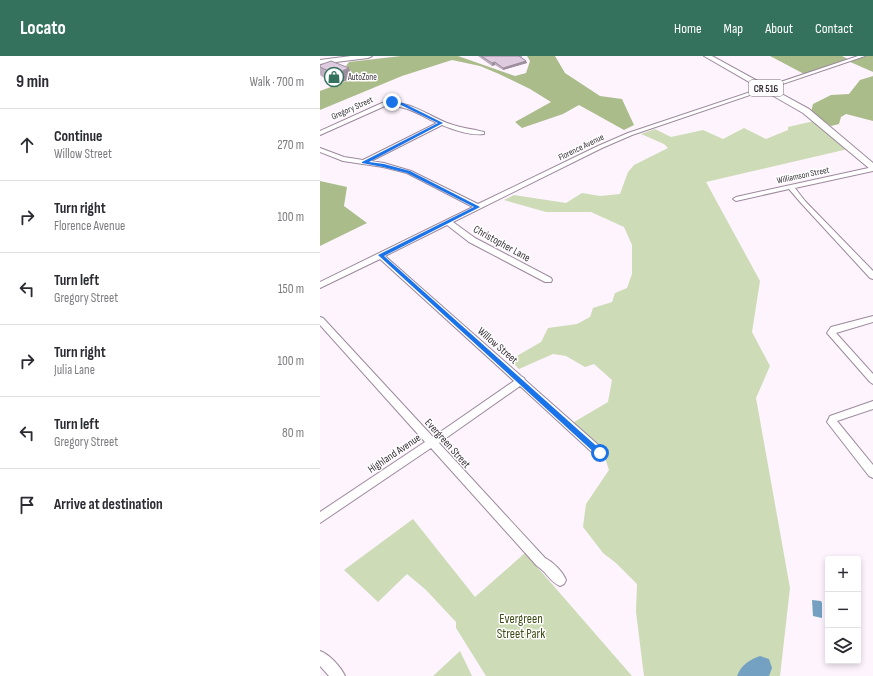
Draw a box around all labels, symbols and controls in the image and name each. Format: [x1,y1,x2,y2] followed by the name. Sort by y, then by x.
[20,17,66,40] text: Locato
[674,20,702,37] text: Home
[724,20,743,37] text: Map
[765,20,793,37] text: About
[815,20,853,37] text: Contact
[323,66,345,88] shop icon: AutoZone
[16,72,49,92] text: 9 min
[347,72,377,83] place label: AutoZone
[250,74,304,90] text: Walk · 700 m
[749,80,783,96] road number: CR 516
[383,93,401,111] route end
[330,94,375,123] street label: Gregory Street
[54,127,103,146] text: Continue
[557,132,606,163] street label: Florence Avenue
[16,134,38,156] icon: ahead
[277,137,304,153] text: 270 m
[54,146,112,162] text: Willow Street
[776,165,831,186] street label: Williamson Street
[54,199,106,218] text: Turn right
[16,206,38,228] icon: right
[277,209,304,225] text: 100 m
[54,218,125,234] text: Florence Avenue
[471,222,532,264] street label: Christopher Lane
[54,271,99,290] text: Turn left
[16,278,38,300] icon: left
[278,281,304,297] text: 150 m
[54,290,118,306] text: Gregory Street
[475,324,521,367] street label: Willow Street
[54,343,106,362] text: Turn right
[16,350,38,372] icon: right
[277,353,304,369] text: 100 m
[54,362,95,378] text: Julia Lane
[54,415,99,434] text: Turn left
[422,416,474,471] street label: Evergreen Street
[16,422,38,444] icon: left
[282,425,304,441] text: 80 m
[365,431,423,476] street label: Highland Avenue
[54,434,118,450] text: Gregory Street
[591,444,609,462] route start
[16,494,38,516] icon: arrive
[54,495,163,514] text: Arrive at destination
[825,556,861,664] map controls
[825,556,861,592] button: +
[825,592,861,628] button: −
[497,611,545,642] park label: Evergreen Street Park
[825,628,861,664] button: layers

